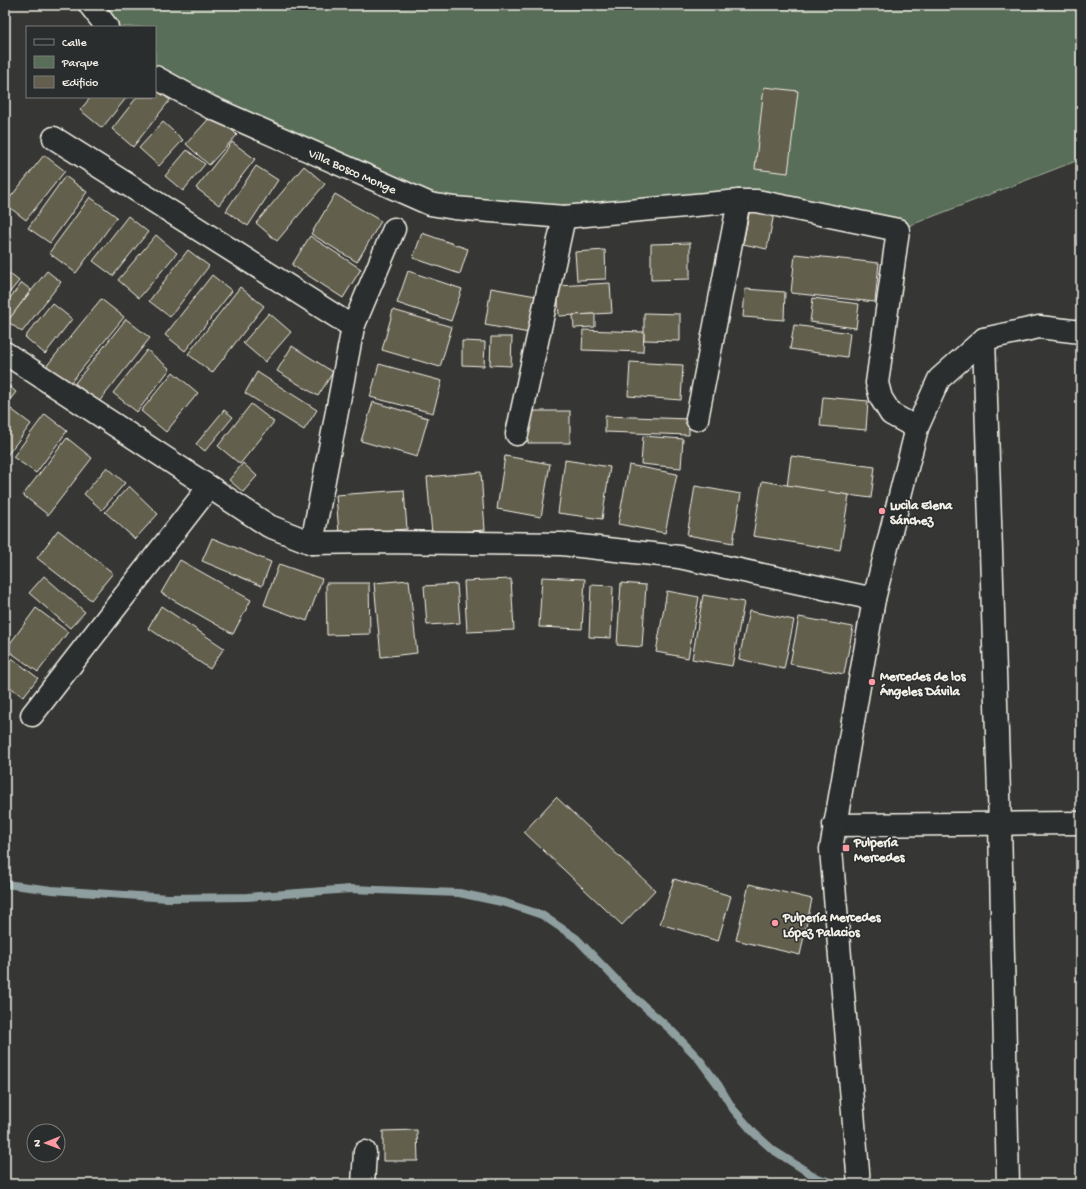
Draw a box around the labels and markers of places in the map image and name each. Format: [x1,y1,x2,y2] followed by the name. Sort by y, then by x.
[890,499,953,529] place label: Lucila Elena Sánchez
[877,506,887,516] marker: Lucila Elena Sánchez
[879,670,967,700] place label: Mercedes de los Ángeles Dávila
[867,677,877,687] marker: Mercedes de los Ángeles Dávila
[853,836,906,866] place label: Pulpería Mercedes
[841,843,851,853] marker: Pulpería Mercedes
[782,911,882,942] place label: Pulpería Mercedes López Palacios
[770,918,780,928] marker: Pulpería Mercedes López Palacios

